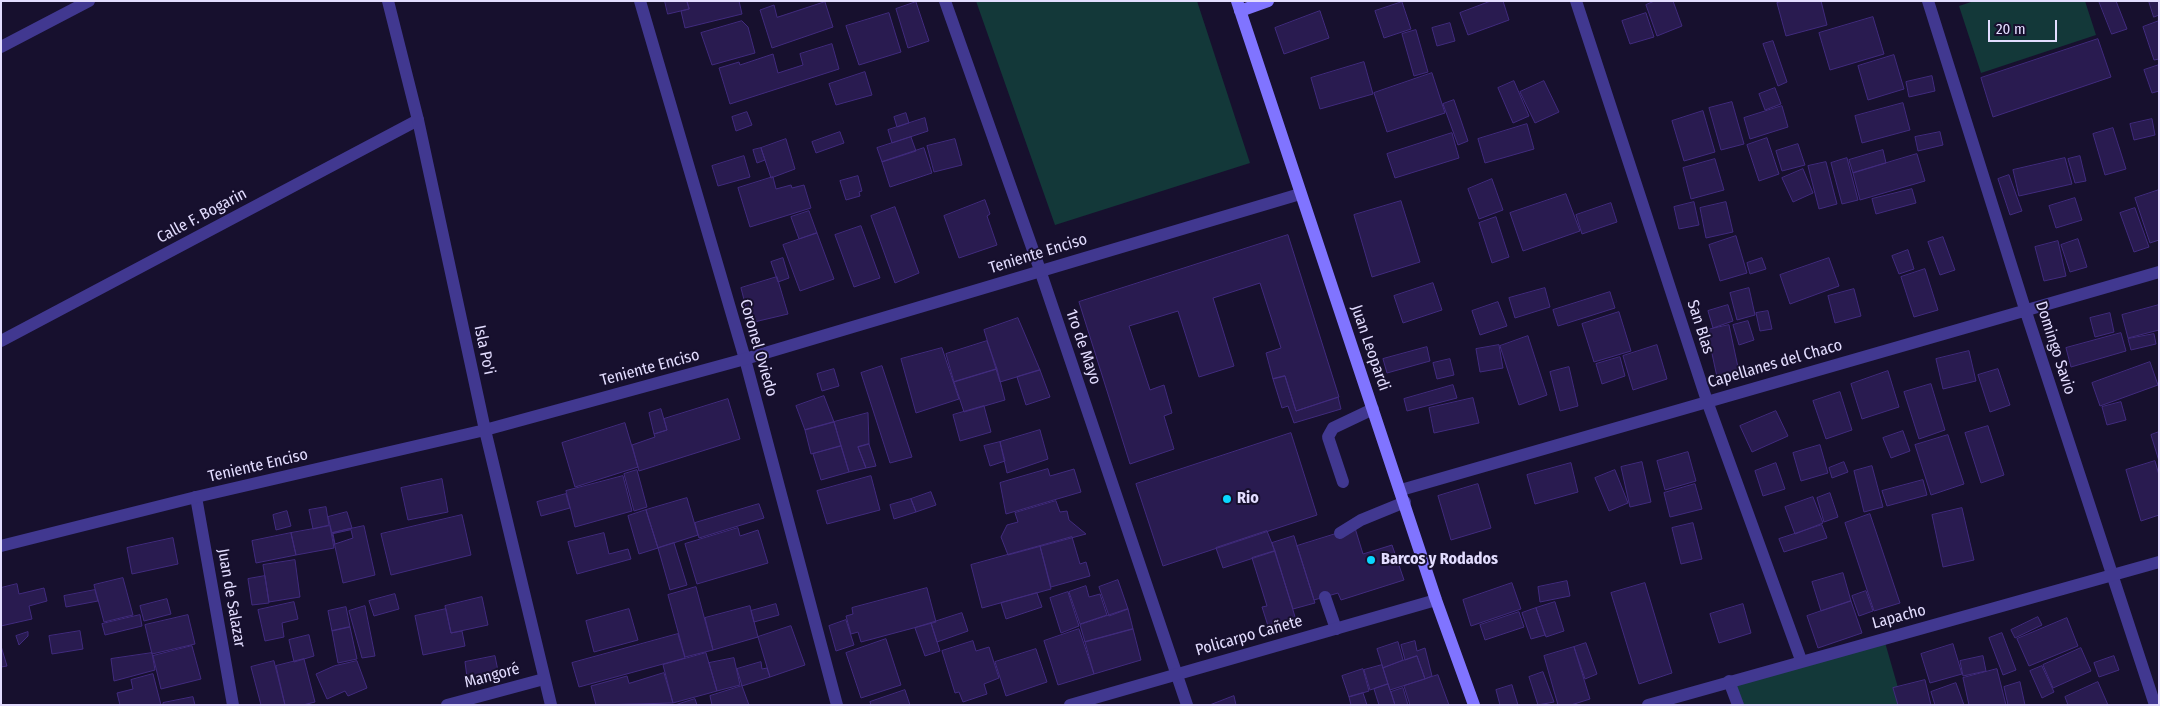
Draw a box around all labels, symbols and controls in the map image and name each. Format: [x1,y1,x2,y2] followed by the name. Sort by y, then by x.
[1990,10,2059,42] scale bar
[1996,20,2026,38] text: 20 m
[154,184,250,248] street label: Calle F. Bogarin
[987,230,1089,278] street label: Teniente Enciso
[735,297,781,399] street label: Coronel Oviedo
[1682,298,1718,356] street label: San Blas
[2031,299,2079,397] street label: Domingo Savio
[1346,302,1394,394] street label: Juan Leopardi
[1061,307,1105,387] street label: 1ro de Mayo
[469,323,499,377] street label: Isla Po'i
[1706,336,1844,392] street label: Capellanes del Chaco
[598,346,702,390] street label: Teniente Enciso
[206,445,310,487] street label: Teniente Enciso
[1237,489,1259,509] place label: Rio
[1221,493,1233,505] marker: Rio
[213,547,249,649] street label: Juan de Salazar
[1381,550,1498,570] place label: Barcos y Rodados
[1365,554,1377,566] marker: Barcos y Rodados
[1870,601,1928,633] street label: Lapacho
[1193,612,1305,660] street label: Policarpo Cañete
[462,659,522,693] street label: Mangoré

